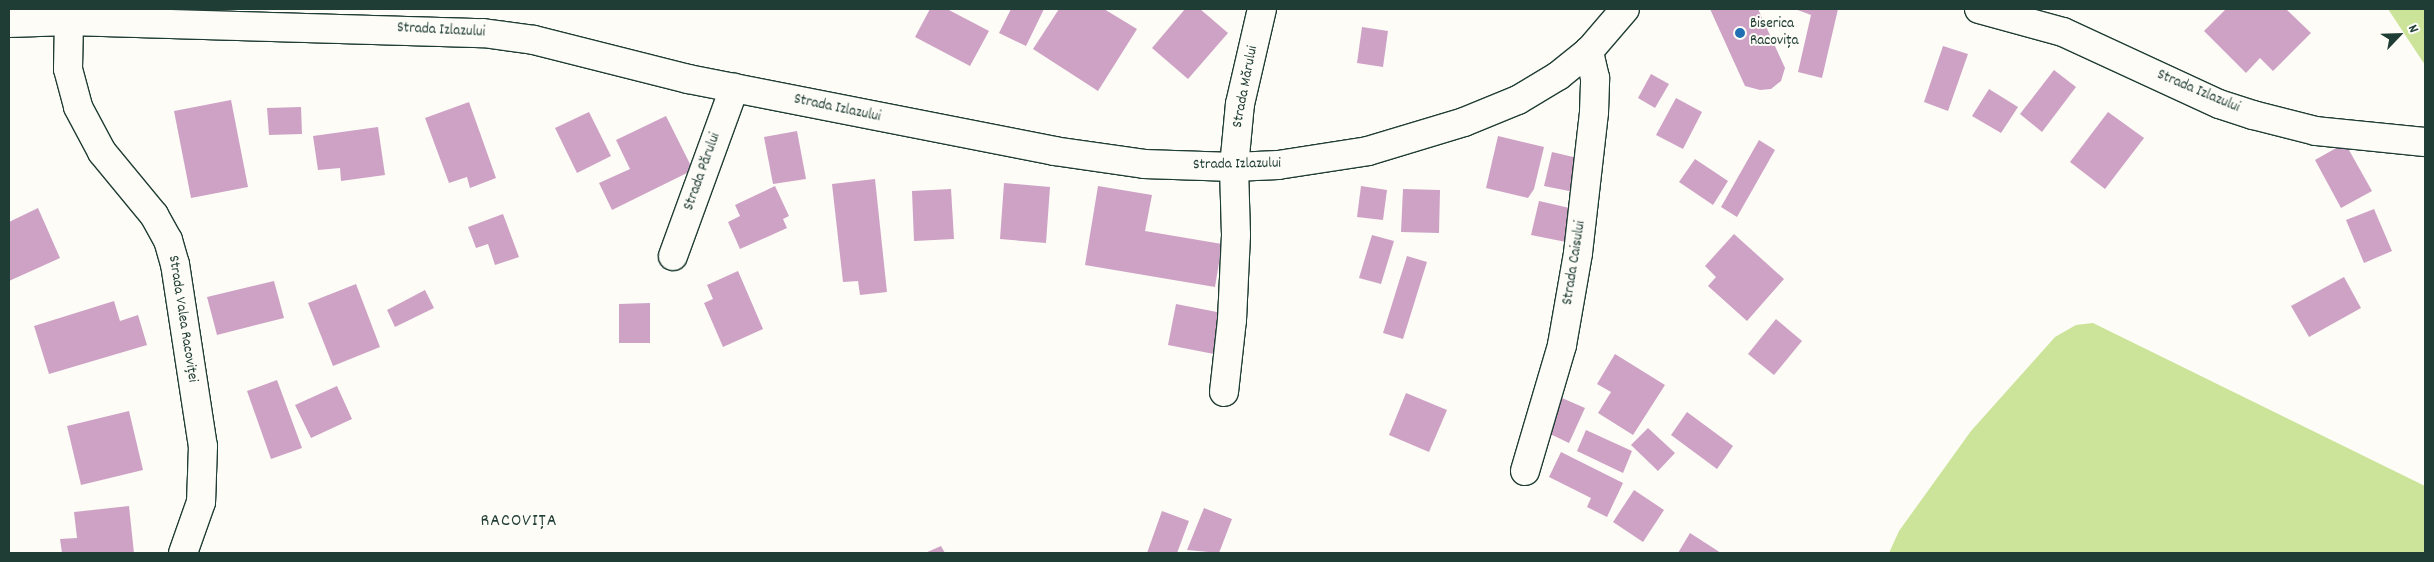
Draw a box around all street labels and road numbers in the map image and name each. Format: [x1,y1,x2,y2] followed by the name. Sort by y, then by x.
[397,20,485,42] street label: Strada Izlazului
[1229,44,1263,130] street label: Strada Mărului
[2154,66,2242,118] street label: Strada Izlazului
[792,91,882,127] street label: Strada Izlazului
[681,131,725,213] street label: Strada Părului
[1193,155,1281,175] street label: Strada Izlazului
[1559,220,1591,306] street label: Strada Caisului
[163,254,201,384] street label: Strada Valea Racoviței

